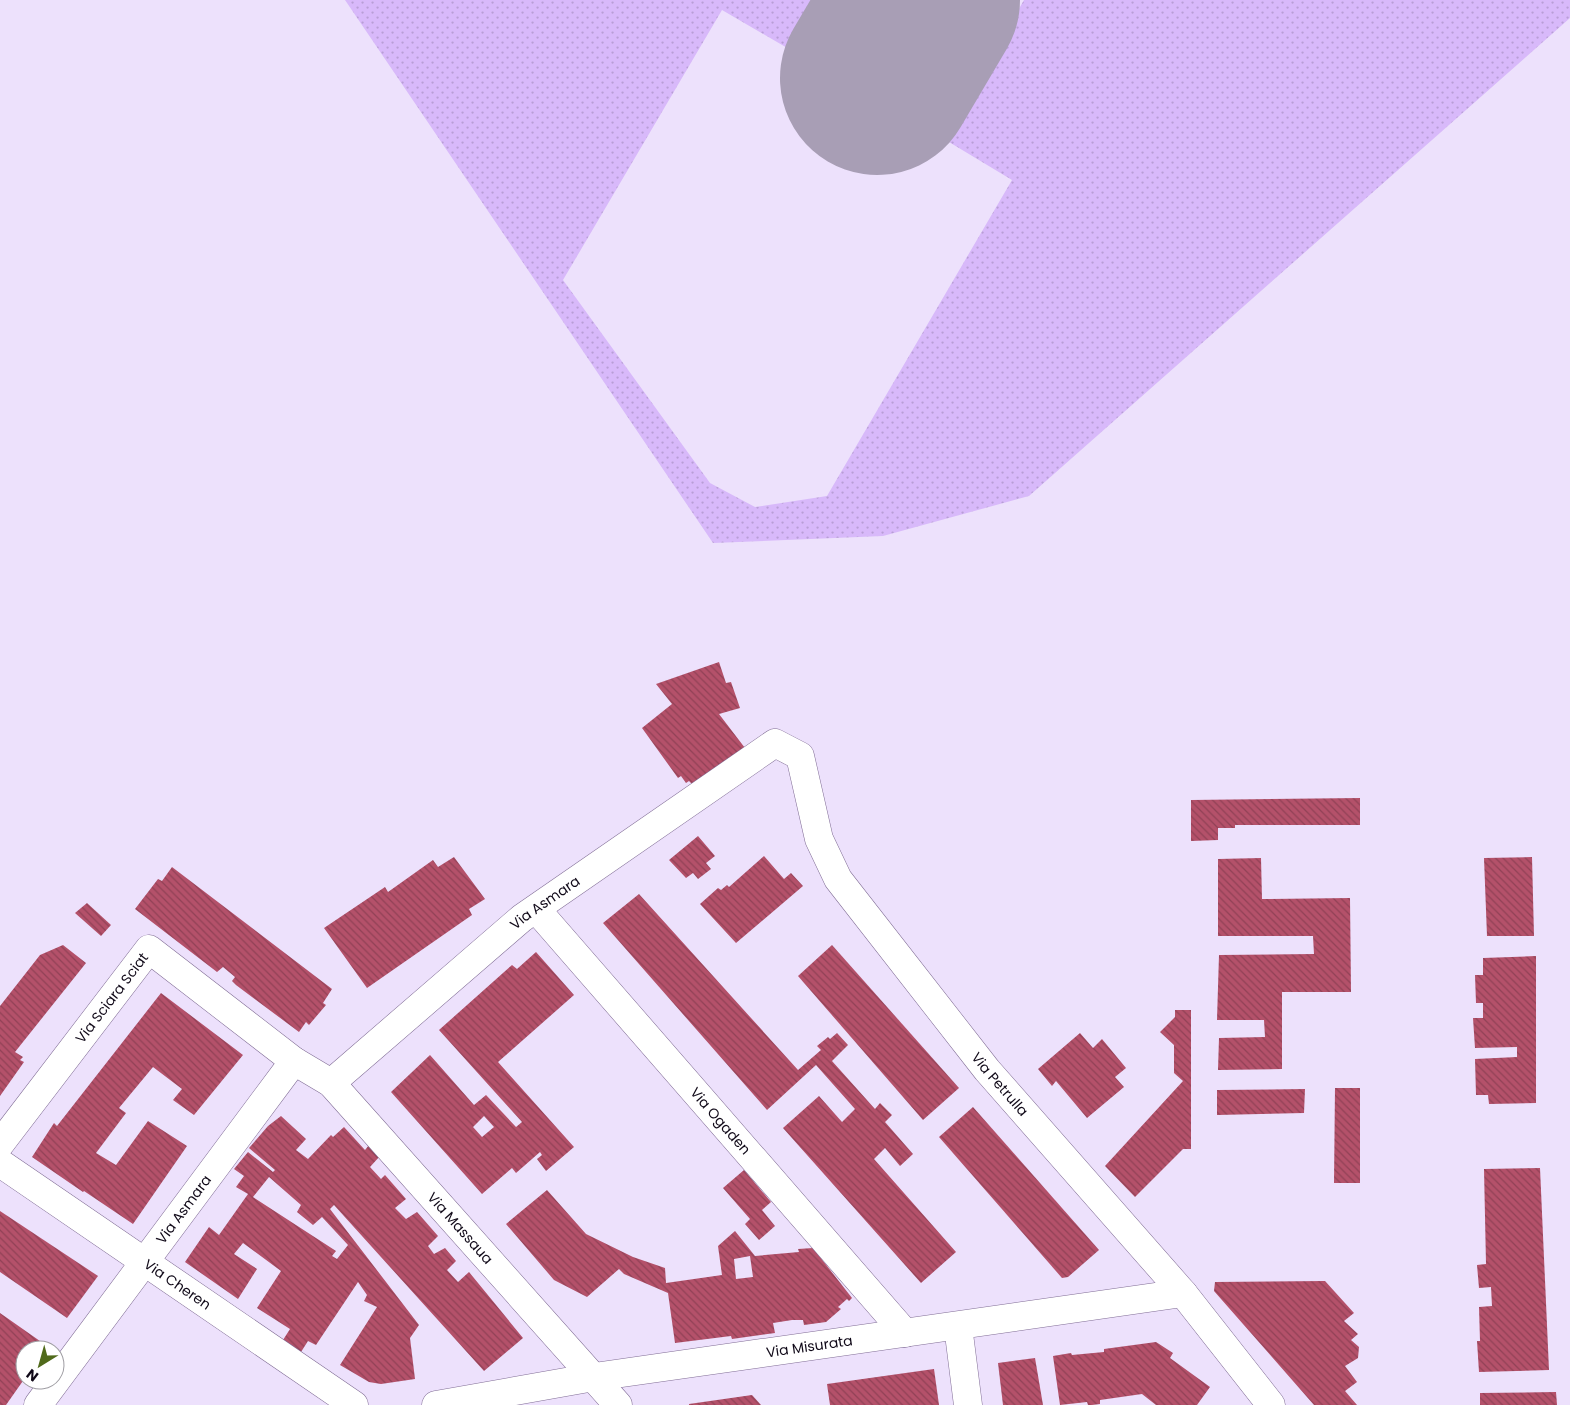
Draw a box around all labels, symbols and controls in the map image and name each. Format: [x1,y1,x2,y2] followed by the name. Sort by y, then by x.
[506,871,584,934] street label: Via Asmara
[71,948,153,1047] street label: Via Sciara Sciat
[967,1048,1033,1120] street label: Via Petrulla
[686,1083,755,1159] street label: Via Ogaden
[151,1171,216,1248] street label: Via Asmara
[423,1188,498,1268] street label: Via Massaua
[140,1254,215,1314] street label: Via Cheren
[765,1330,854,1362] street label: Via Misurata
[15,1340,65,1390] north arrow
[22,1364,42,1387] text: N

